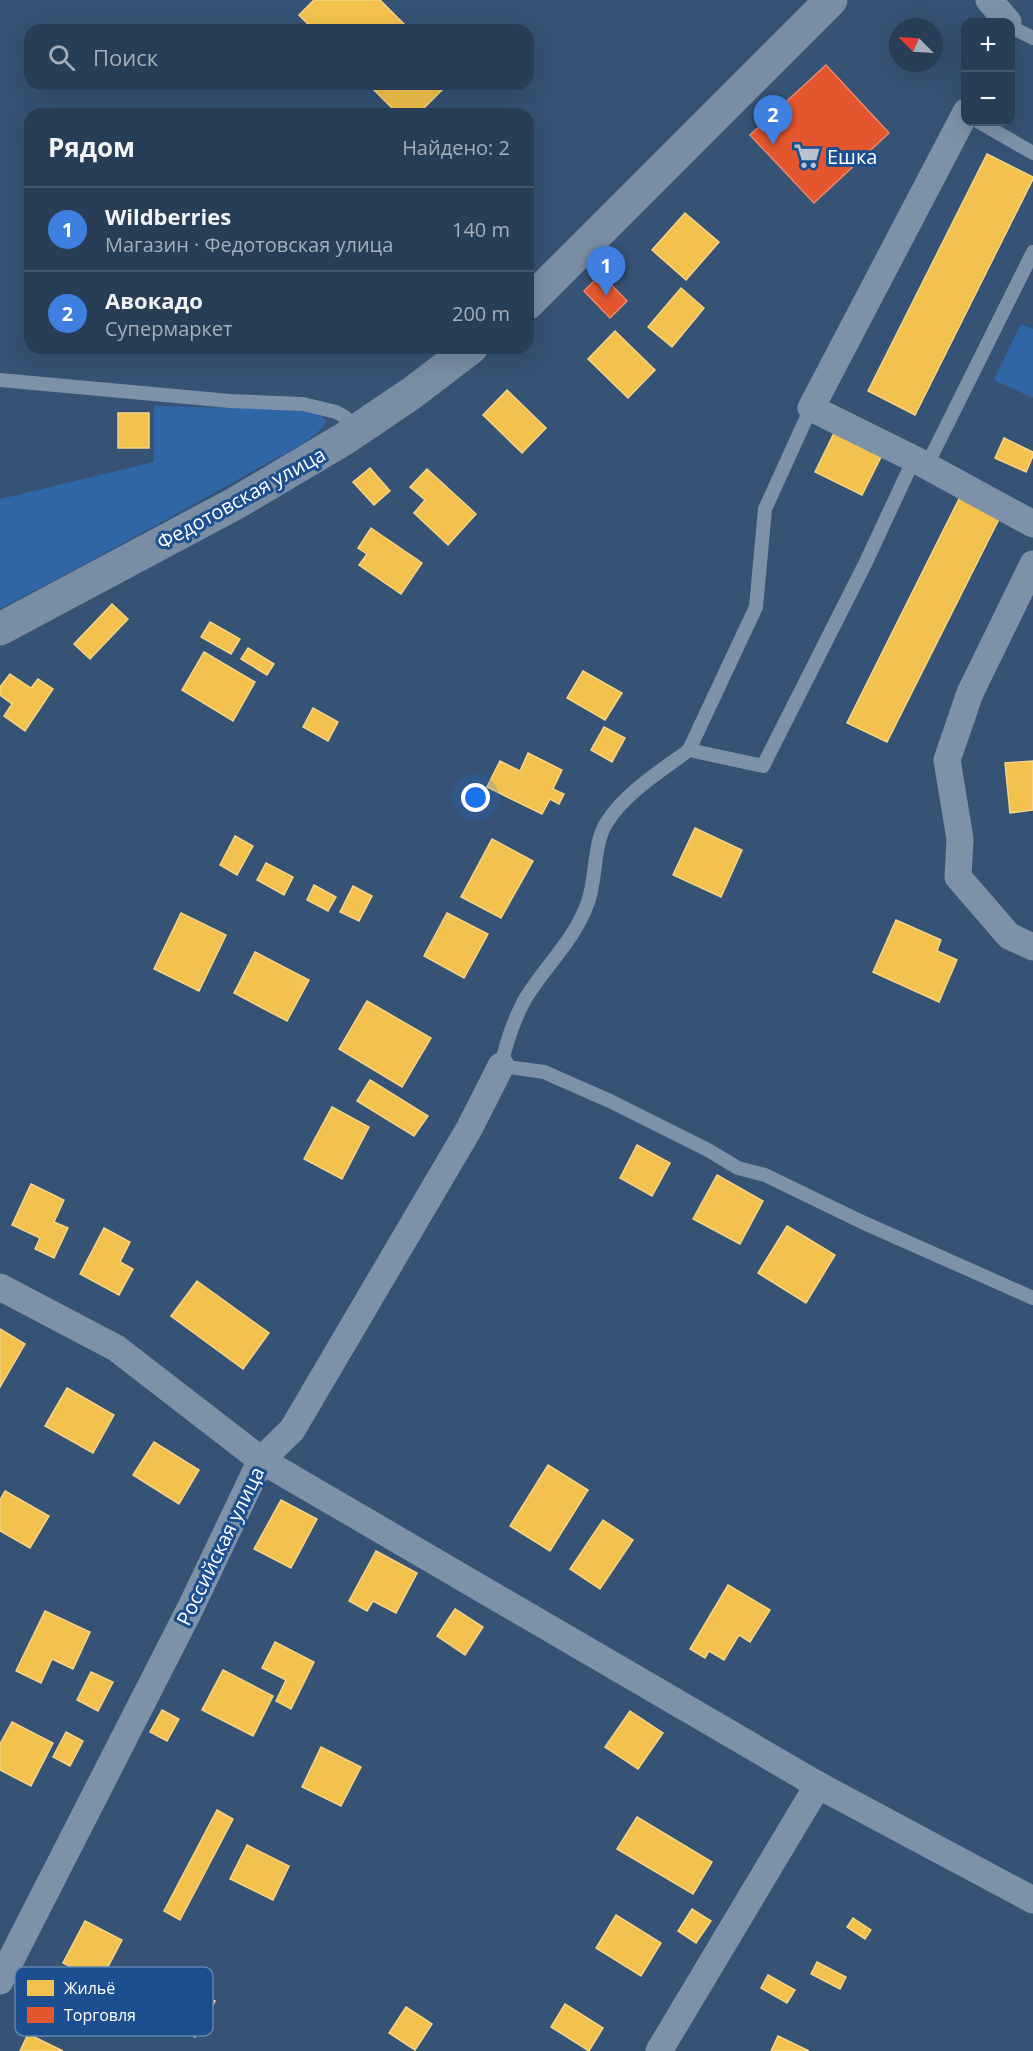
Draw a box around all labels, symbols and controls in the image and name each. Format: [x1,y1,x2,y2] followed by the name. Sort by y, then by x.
[889,18,943,72] north arrow
[961,18,1015,126] map controls
[961,18,1015,72] button: +
[24,24,534,90] search box
[45,41,78,74] icon: search
[93,42,158,72] text: Поиск
[961,72,1015,126] button: −
[754,96,792,145] pin: 2
[48,129,135,165] text: Рядом
[402,134,510,161] text: Найдено: 2
[792,141,822,171] supermarket icon: Ешка
[827,143,877,170] place label: Ешка
[105,201,231,231] text: Wildberries
[62,216,73,243] text: 1
[452,216,510,243] text: 140 m
[105,231,393,258] text: Магазин · Федотовская улица
[586,246,626,296] pin: 1
[105,285,203,315] text: Авокадо
[62,300,73,327] text: 2
[452,300,510,327] text: 200 m
[105,315,232,342] text: Супермаркет
[152,440,330,556] street label: Федотовская улица
[461,783,490,812] your location
[170,1462,270,1630] street label: Российская улица
[15,1967,213,2036] legend
[64,1977,115,1999] text: Жильё
[64,2004,136,2026] text: Торговля

